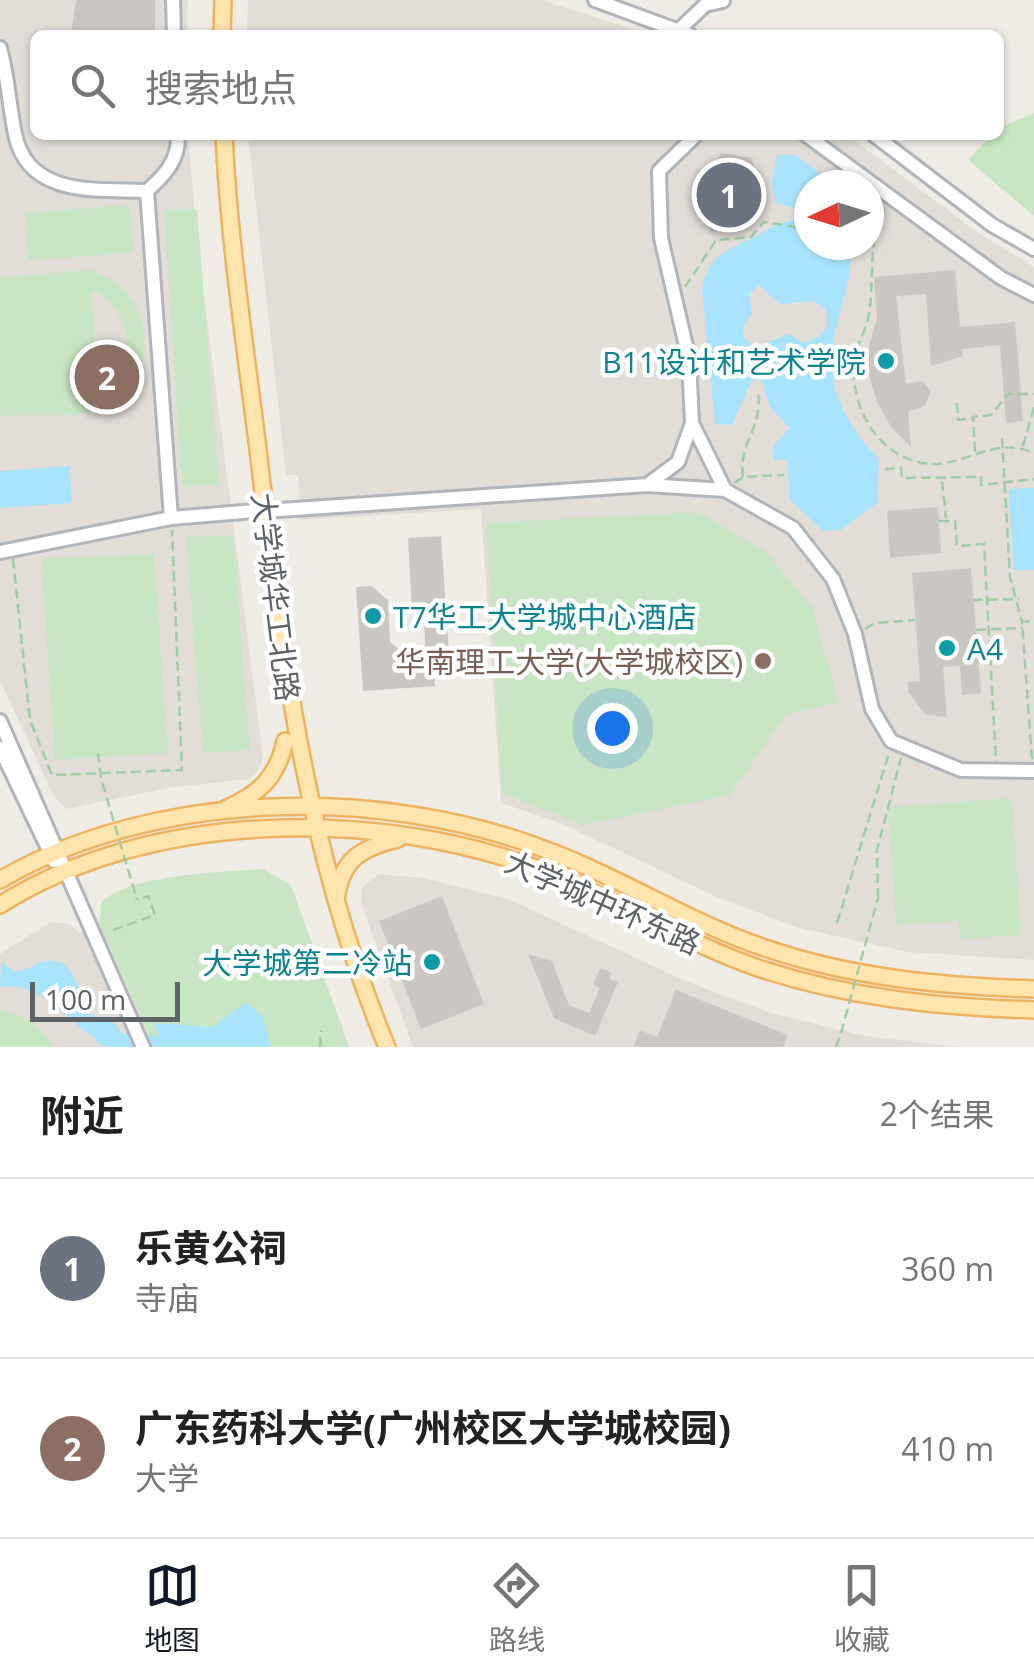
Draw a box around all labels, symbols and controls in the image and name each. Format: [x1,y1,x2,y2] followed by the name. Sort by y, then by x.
[30,30,1004,140] search box
[65,58,120,113] icon: search
[145,61,297,113] text: 搜索地点
[696,158,762,232] pin: 1
[794,170,884,260] north arrow
[74,340,140,414] pin: 2
[602,341,866,382] place label: B11设计和艺术学院
[875,350,897,372] marker: B11设计和艺术学院
[243,490,309,704] street label: 大学城华工北路
[393,596,697,637] place label: T7华工大学城中心酒店
[362,605,384,627] marker: T7华工大学城中心酒店
[967,628,1003,669] place label: A4
[936,637,958,659] marker: A4
[395,641,743,682] place label: 华南理工大学(大学城校区)
[752,650,774,672] marker: 华南理工大学(大学城校区)
[587,703,638,754] your location
[499,841,707,963] street label: 大学城中环东路
[202,942,412,983] place label: 大学城第二冷站
[421,951,443,973] marker: 大学城第二冷站
[30,977,180,1021] scale bar
[45,980,126,1018] text: 100 m
[40,1086,124,1143] text: 附近
[880,1092,994,1135] text: 2个结果
[135,1221,287,1273] text: 乐黄公祠
[63,1247,82,1290] text: 1
[901,1247,994,1290] text: 360 m
[135,1276,199,1319] text: 寺庙
[135,1401,731,1453] text: 广东药科大学(广州校区大学城校园)
[63,1427,82,1470] text: 2
[901,1427,994,1470] text: 410 m
[135,1456,199,1499] text: 大学
[144,1558,200,1658] tab: 地图
[489,1558,545,1658] tab: 路线
[834,1558,890,1658] tab: 收藏

